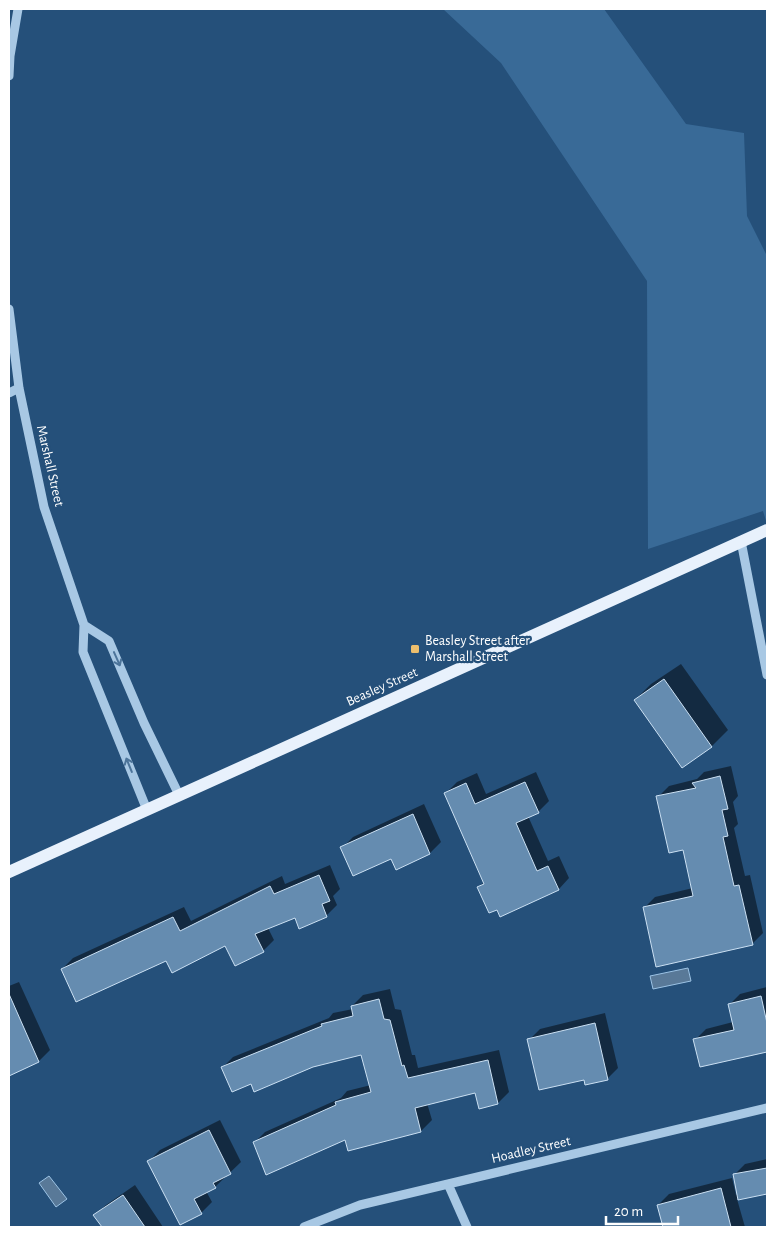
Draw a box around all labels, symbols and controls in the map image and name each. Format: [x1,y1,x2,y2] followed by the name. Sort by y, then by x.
[34,424,66,508] street label: Marshall Street
[425,634,530,664] place label: Beasley Street after Marshall Street
[409,643,421,655] marker: Beasley Street after Marshall Street
[112,651,122,666] one-way arrow
[344,665,420,709] street label: Beasley Street
[124,757,133,773] one-way arrow
[490,1134,573,1166] street label: Hoadley Street
[606,1194,678,1226] scale bar
[614,1204,643,1219] text: 20 m

